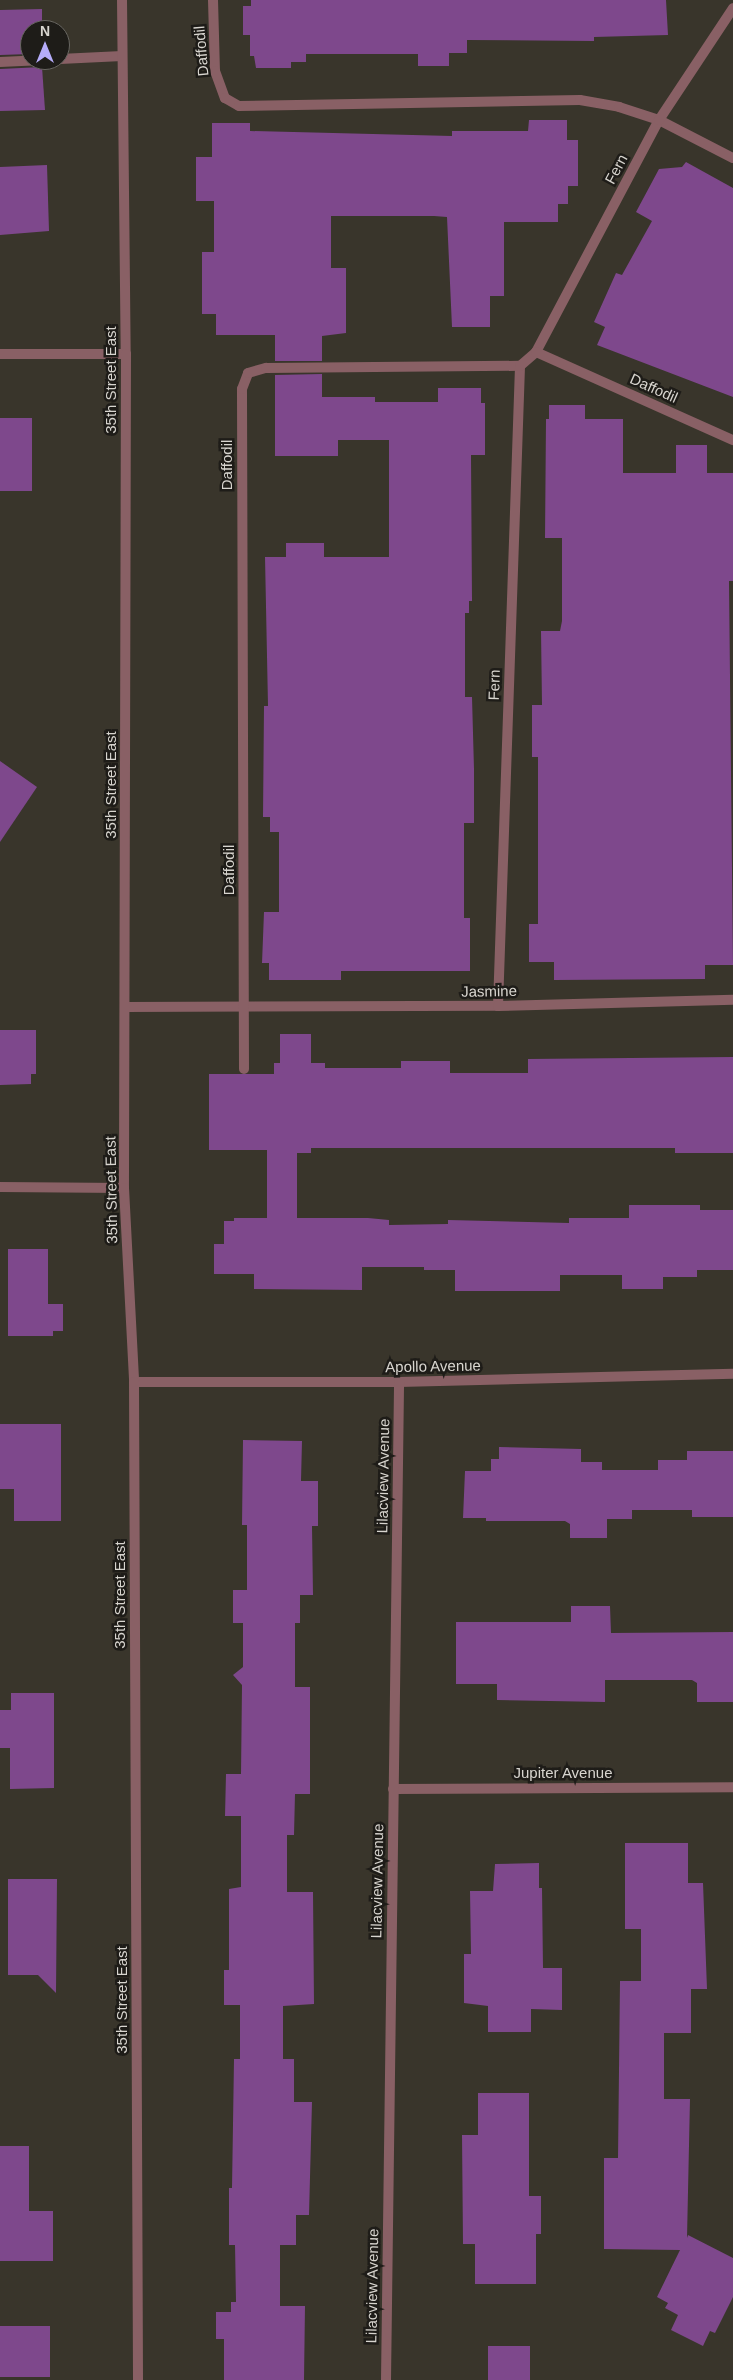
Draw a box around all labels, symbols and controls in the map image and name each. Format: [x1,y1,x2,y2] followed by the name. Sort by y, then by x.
[20,20,70,70] north arrow
[40,23,50,39] text: N
[190,25,212,77] street label: Daffodil
[601,151,631,187] street label: Fern
[102,326,120,434] street label: 35th Street East
[627,369,681,407] street label: Daffodil
[218,440,236,490] street label: Daffodil
[484,669,504,701] street label: Fern
[102,731,120,839] street label: 35th Street East
[220,845,238,895] street label: Daffodil
[461,982,517,1000] street label: Jasmine
[101,1136,121,1244] street label: 35th Street East
[385,1356,481,1376] street label: Apollo Avenue
[373,1418,393,1534] street label: Lilacview Avenue
[111,1541,129,1649] street label: 35th Street East
[513,1764,613,1782] street label: Jupiter Avenue
[367,1823,387,1939] street label: Lilacview Avenue
[113,1946,131,2054] street label: 35th Street East
[362,2228,382,2344] street label: Lilacview Avenue

